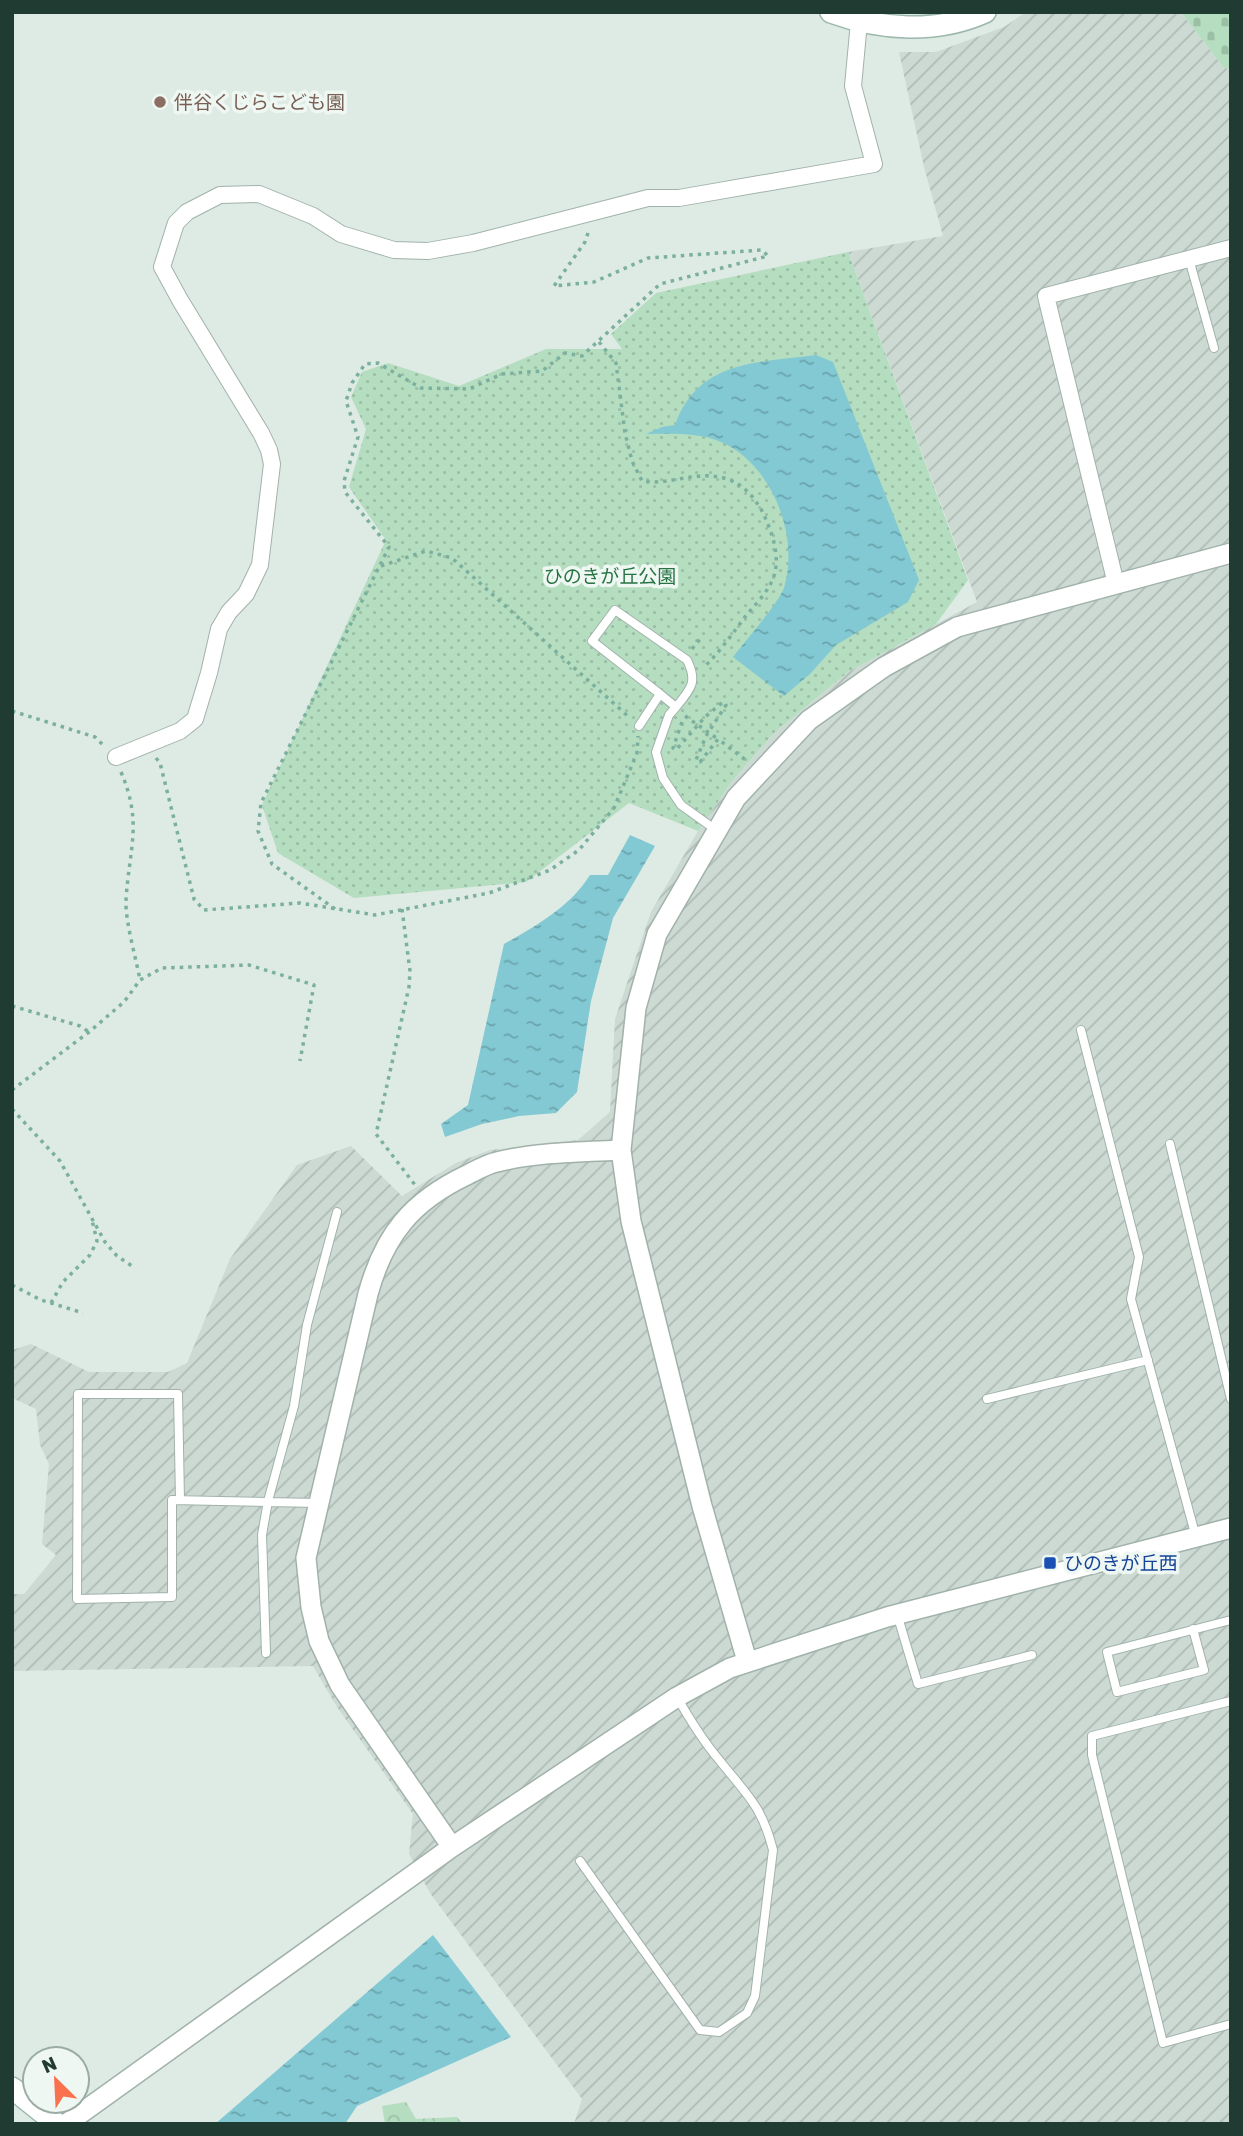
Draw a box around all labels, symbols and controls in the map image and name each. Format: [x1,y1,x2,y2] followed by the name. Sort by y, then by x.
[174,91,345,114] place label: 伴谷くじらこども園
[152,94,168,110] marker: 伴谷くじらこども園
[544,565,676,588] park label: ひのきが丘公園
[1064,1552,1177,1575] place label: ひのきが丘西
[1042,1555,1058,1571] marker: ひのきが丘西
[21,2045,91,2115] north arrow
[38,2052,60,2078] text: N

